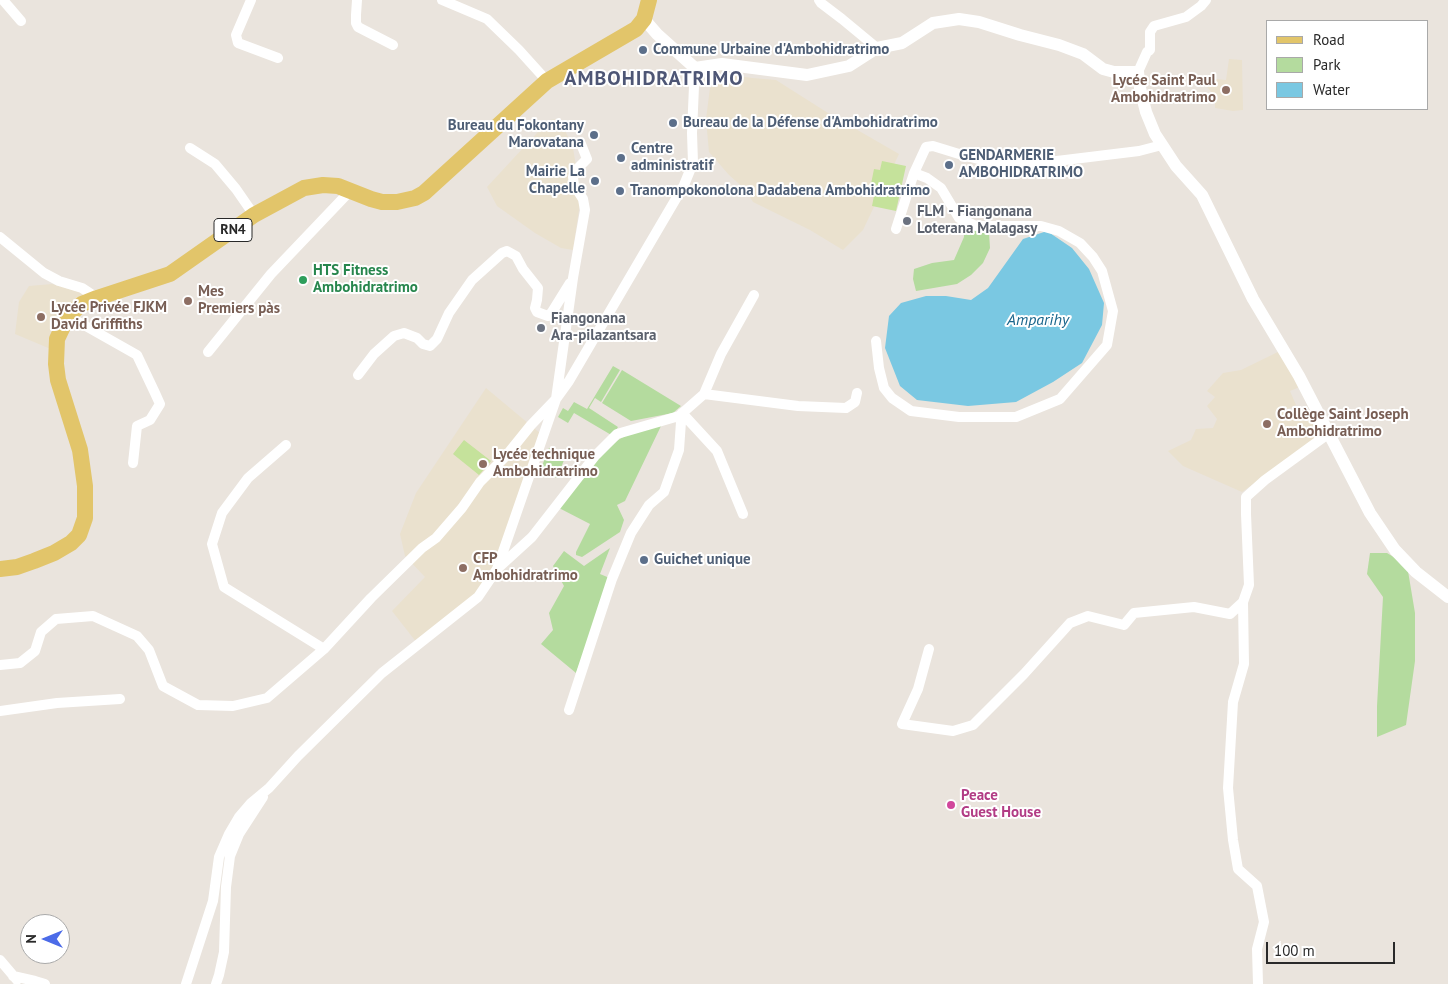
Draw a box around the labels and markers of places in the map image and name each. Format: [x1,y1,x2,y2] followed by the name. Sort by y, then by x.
[653,41,889,59] place label: Commune Urbaine d'Ambohidratrimo
[637,44,649,56] marker: Commune Urbaine d'Ambohidratrimo
[1111,72,1216,107] place label: Lycée Saint Paul Ambohidratrimo
[1220,84,1232,96] marker: Lycée Saint Paul Ambohidratrimo
[683,114,938,132] place label: Bureau de la Défense d'Ambohidratrimo
[448,117,584,152] place label: Bureau du Fokontany Marovatana
[667,117,679,129] marker: Bureau de la Défense d'Ambohidratrimo
[588,129,600,141] marker: Bureau du Fokontany Marovatana
[631,140,713,175] place label: Centre administratif
[959,147,1083,182] place label: GENDARMERIE AMBOHIDRATRIMO
[615,152,627,164] marker: Centre administratif
[943,159,955,171] marker: GENDARMERIE AMBOHIDRATRIMO
[526,163,585,198] place label: Mairie La Chapelle
[589,175,601,187] marker: Mairie La Chapelle
[630,182,930,200] place label: Tranompokonolona Dadabena Ambohidratrimo
[614,185,626,197] marker: Tranompokonolona Dadabena Ambohidratrimo
[917,203,1037,238] place label: FLM - Fiangonana Loterana Malagasy
[901,215,913,227] marker: FLM - Fiangonana Loterana Malagasy
[313,262,418,297] place label: HTS Fitness Ambohidratrimo
[297,274,309,286] marker: HTS Fitness Ambohidratrimo
[198,283,280,318] place label: Mes Premiers pàs
[182,295,194,307] marker: Mes Premiers pàs
[51,299,167,334] place label: Lycée Privée FJKM David Griffiths
[551,310,656,345] place label: Fiangonana Ara-pilazantsara
[35,311,47,323] marker: Lycée Privée FJKM David Griffiths
[535,322,547,334] marker: Fiangonana Ara-pilazantsara
[1277,406,1409,441] place label: Collège Saint Joseph Ambohidratrimo
[1261,418,1273,430] marker: Collège Saint Joseph Ambohidratrimo
[493,446,598,481] place label: Lycée technique Ambohidratrimo
[477,458,489,470] marker: Lycée technique Ambohidratrimo
[473,550,578,585] place label: CFP Ambohidratrimo
[654,551,751,569] place label: Guichet unique
[638,554,650,566] marker: Guichet unique
[457,562,469,574] marker: CFP Ambohidratrimo
[961,787,1041,822] place label: Peace Guest House
[945,799,957,811] marker: Peace Guest House

